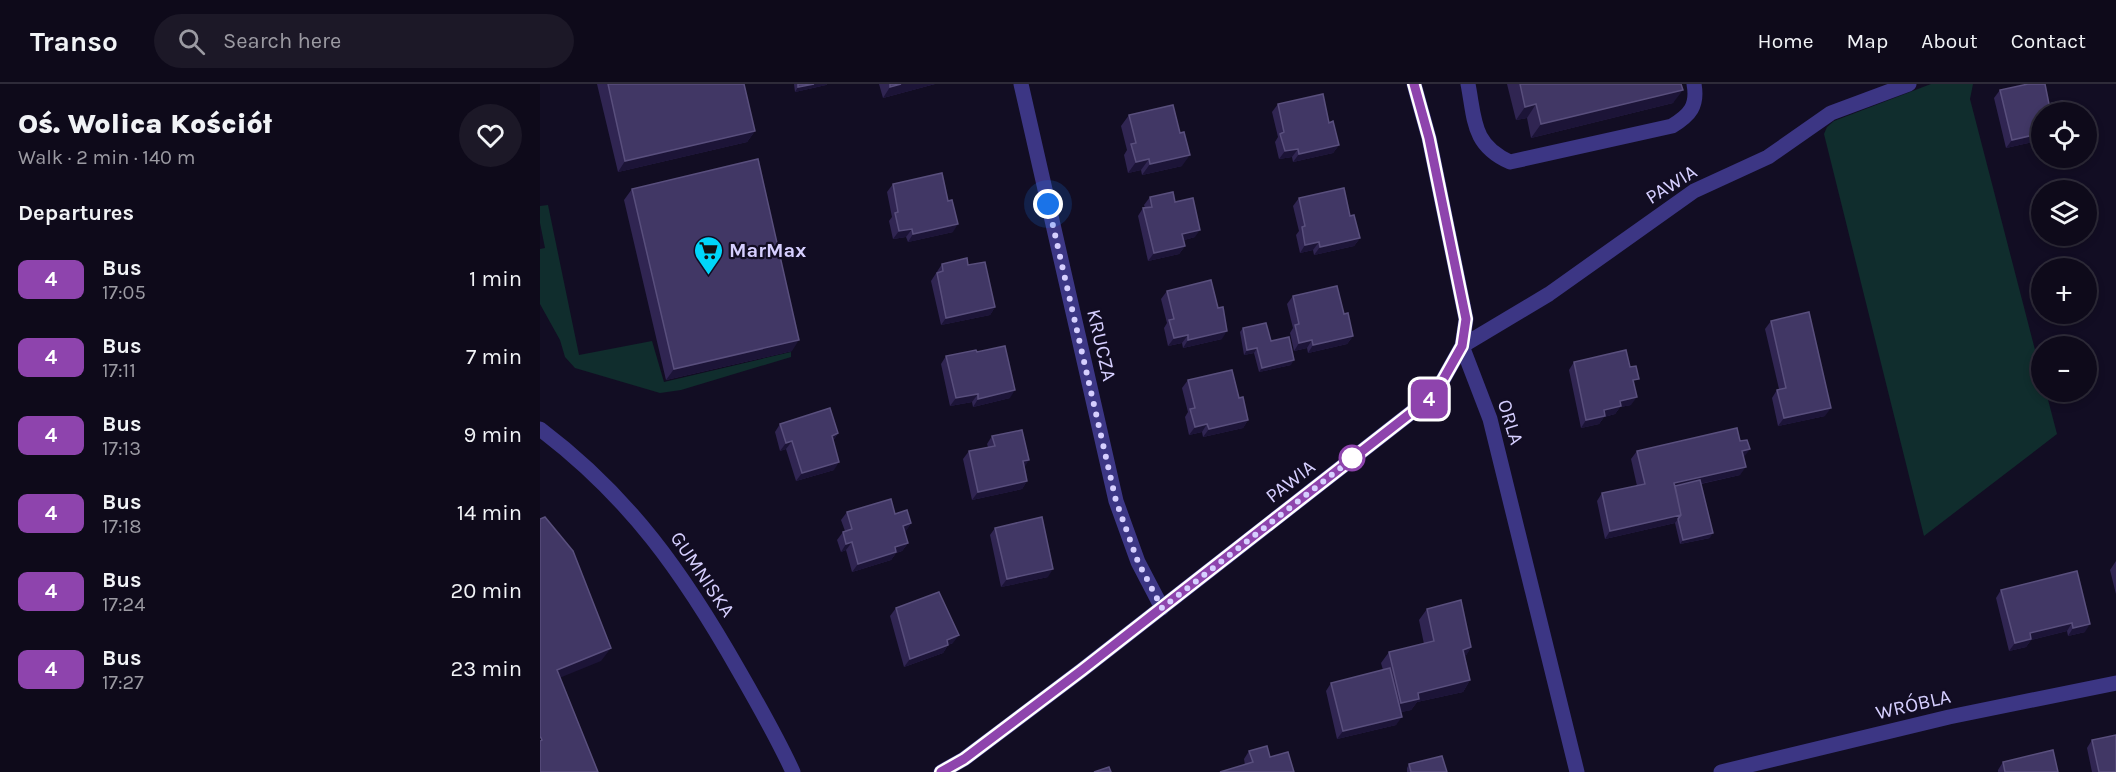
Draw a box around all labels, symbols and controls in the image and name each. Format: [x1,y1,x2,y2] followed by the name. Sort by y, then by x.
[154,14,574,68] search box
[30,25,118,58] text: Transo
[175,25,208,58] icon: search
[223,28,341,54] text: Search here
[1758,29,1814,53] text: Home
[1847,29,1888,53] text: Map
[1921,29,1978,53] text: About
[2011,29,2086,53] text: Contact
[2031,102,2097,402] map controls
[2031,102,2097,168] button: locate
[459,104,522,167] button: heart
[18,107,272,140] text: Oś. Wolica Kościół
[18,146,195,169] text: Walk · 2 min · 140 m
[1641,160,1701,209] street label: PAWIA
[2031,180,2097,246] button: layers
[1033,189,1063,219] your location
[18,200,134,226] text: Departures
[692,234,724,276] supermarket icon: MarMax
[729,239,806,262] place label: MarMax
[102,255,142,281] text: Bus
[2031,258,2097,324] button: +
[469,266,522,292] text: 1 min
[45,267,57,291] text: 4
[102,281,146,304] text: 17:05
[1082,307,1121,383] street label: KRUCZA
[102,333,142,359] text: Bus
[2031,336,2097,402] button: −
[466,344,522,370] text: 7 min
[45,345,57,369] text: 4
[102,359,136,382] text: 17:11
[1410,380,1448,418] line badge: 4
[1423,387,1435,411] text: 4
[1493,397,1528,448] street label: ORLA
[102,411,142,437] text: Bus
[464,422,522,448] text: 9 min
[45,423,57,447] text: 4
[102,437,141,460] text: 17:13
[1339,445,1365,471] unlabelled marker
[1261,455,1320,508] street label: PAWIA
[102,489,142,515] text: Bus
[457,500,522,526] text: 14 min
[45,501,57,525] text: 4
[102,515,142,538] text: 17:18
[666,527,739,621] street label: GUMNISKA
[102,567,142,593] text: Bus
[451,578,522,604] text: 20 min
[45,579,57,603] text: 4
[102,593,145,616] text: 17:24
[102,645,142,671] text: Bus
[451,656,522,682] text: 23 min
[45,657,57,681] text: 4
[102,671,144,694] text: 17:27
[1873,684,1953,724] street label: WRÓBLA

